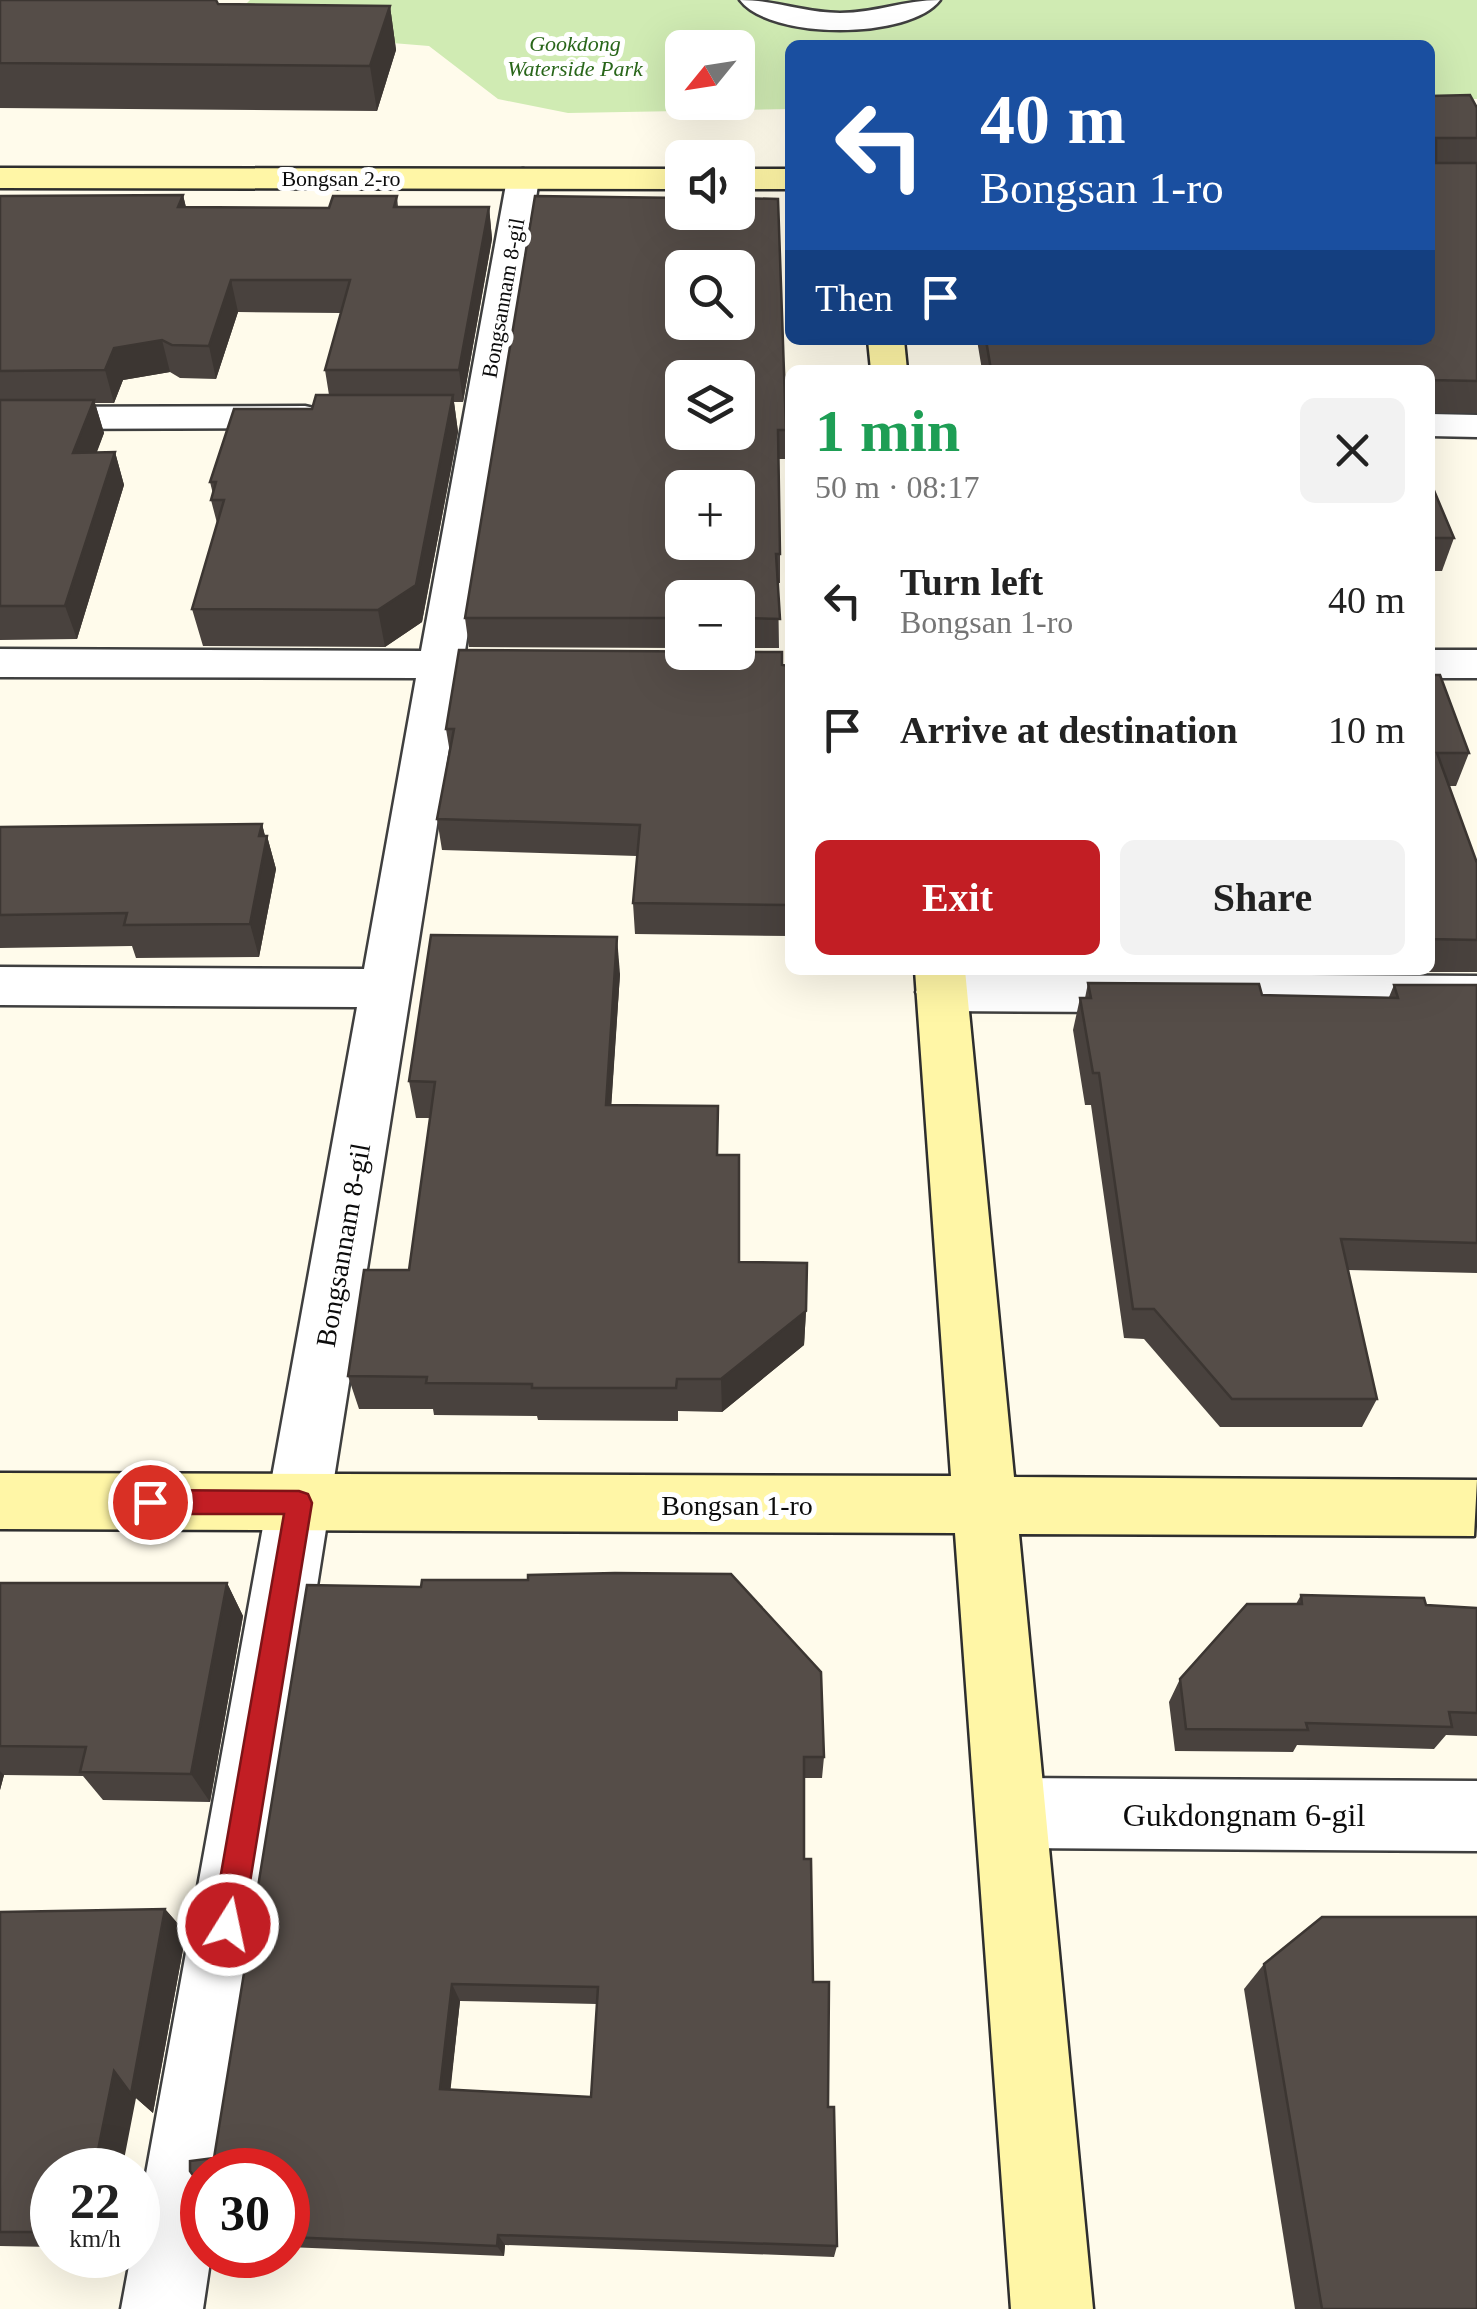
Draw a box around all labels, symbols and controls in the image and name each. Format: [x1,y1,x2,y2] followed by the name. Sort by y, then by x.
[665,30,755,120] north arrow
[665,30,755,670] map controls
[507,31,644,81] park label: Gookdong Waterside Park
[815,80,945,210] icon: left
[980,81,1126,158] text: 40 m
[665,140,755,230] button: sound
[980,163,1224,213] text: Bongsan 1-ro
[281,166,401,191] street label: Bongsan 2-ro
[477,216,529,380] street label: Bongsannam 8-gil
[665,250,755,340] button: search
[913,270,968,325] icon: arrive
[815,277,893,319] text: Then
[665,360,755,450] button: layers
[815,398,960,464] text: 1 min
[1300,398,1405,503] button: close
[815,469,979,505] text: 50 m · 08:17
[665,470,755,560] button: +
[900,561,1043,603] text: Turn left
[815,573,870,628] icon: left
[1328,579,1405,621] text: 40 m
[665,580,755,670] button: −
[900,604,1073,640] text: Bongsan 1-ro
[815,703,870,758] icon: arrive
[900,709,1238,751] text: Arrive at destination
[1328,709,1405,751] text: 10 m
[815,840,1100,955] button: Exit
[1120,840,1405,955] button: Share
[310,1141,376,1349] street label: Bongsannam 8-gil
[108,1460,193,1545] pin
[123,1475,178,1530] icon: arrive
[661,1490,813,1521] street label: Bongsan 1-ro
[1123,1797,1365,1833] street label: Gukdongnam 6-gil
[176,1873,280,1977] position arrow
[180,2148,310,2278] speed limit sign: 30
[70,2173,120,2229] text: 22
[69,2225,121,2252] text: km/h

